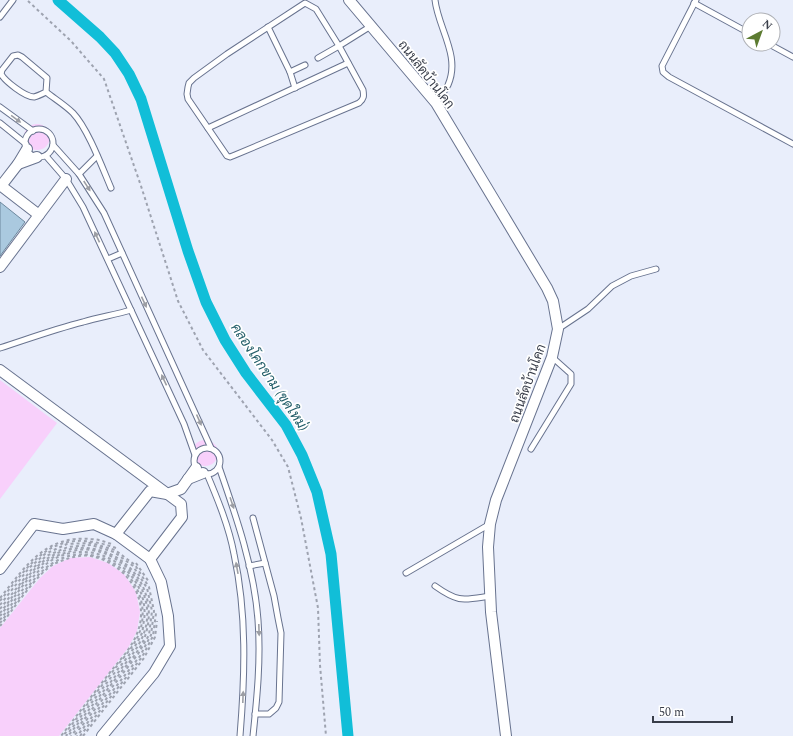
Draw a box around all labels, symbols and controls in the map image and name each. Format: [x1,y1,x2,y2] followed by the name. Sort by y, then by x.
[741,12,781,52] north arrow
[758,15,776,34] text: N
[393,36,460,113] street label: ถนนลัดบ้านโคก
[11,115,22,124] one-way arrow
[83,180,90,192] one-way arrow
[94,231,100,243] one-way arrow
[142,297,148,309] one-way arrow
[226,319,314,436] water label: คลองโคกขาม (ขุดใหม่)
[504,341,551,426] street label: ถนนลัดบ้านโคก
[161,374,167,386] one-way arrow
[196,415,202,426] one-way arrow
[229,498,235,510] one-way arrow
[233,562,239,574] one-way arrow
[255,624,262,636] one-way arrow
[240,690,246,703] one-way arrow
[653,698,732,724] scale bar
[659,703,684,722] text: 50 m

